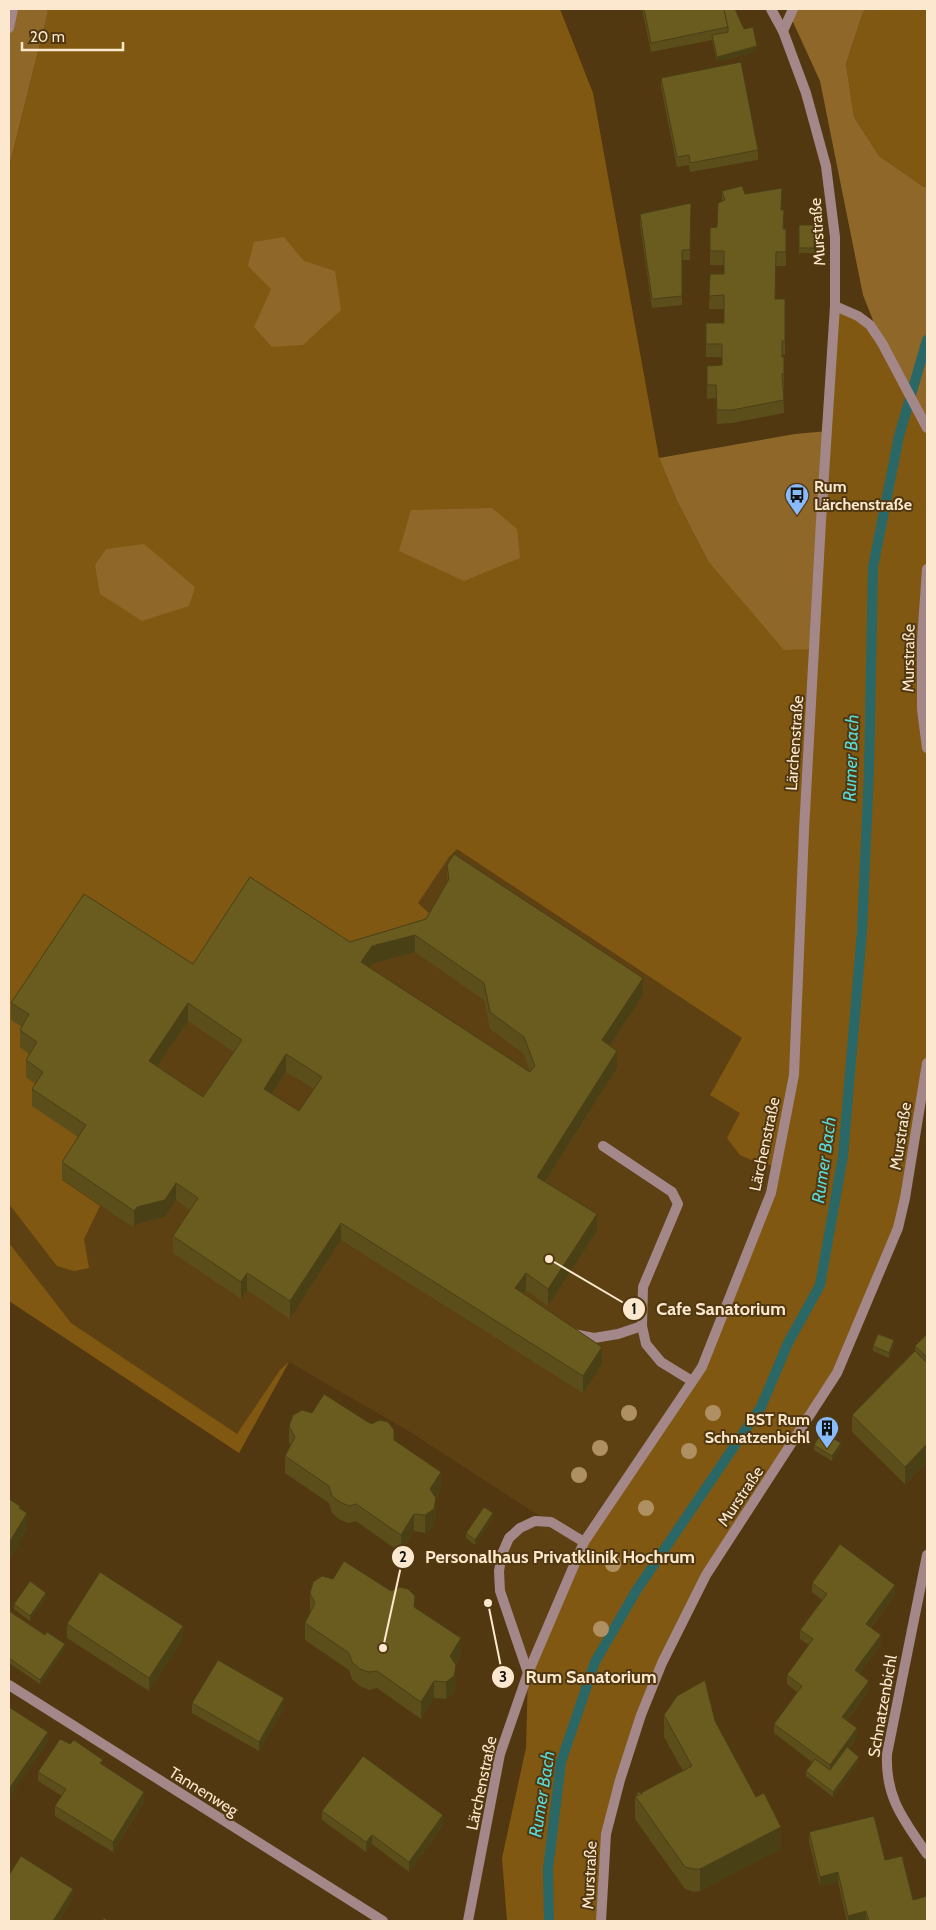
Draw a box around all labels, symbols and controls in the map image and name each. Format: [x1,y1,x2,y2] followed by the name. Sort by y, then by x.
[22,20,124,52] scale bar
[30,28,65,46] text: 20 m
[806,197,829,267] street label: Murstraße
[814,477,912,514] place label: Rum Lärchenstraße
[784,482,810,516] bus stop icon: Rum Lärchenstraße
[898,624,919,692] street label: Murstraße
[782,695,807,791] street label: Lärchenstraße
[838,714,864,802] water label: Rumer Bach
[745,1095,784,1193] street label: Lärchenstraße
[886,1101,915,1171] street label: Murstraße
[807,1115,841,1205] water label: Rumer Bach
[622,1292,796,1325] callout: Cafe Sanatorium
[656,1298,786,1320] text: Cafe Sanatorium
[631,1300,637,1318] text: 1
[705,1410,810,1447] place label: BST Rum Schnatzenbichl
[814,1415,840,1449] building icon: BST Rum Schnatzenbichl
[713,1463,767,1530] street label: Murstraße
[390,1541,705,1574] callout: Personalhaus Privatklinik Hochrum
[425,1546,695,1568] text: Personalhaus Privatklinik Hochrum
[399,1548,407,1566] text: 2
[864,1653,901,1759] street label: Schnatzenbichl
[490,1660,666,1693] callout: Rum Sanatorium
[525,1666,657,1688] text: Rum Sanatorium
[499,1668,507,1686] text: 3
[462,1734,501,1832] street label: Lärchenstraße
[524,1749,560,1839] water label: Rumer Bach
[166,1763,243,1821] street label: Tannenweg
[578,1840,601,1910] street label: Murstraße

